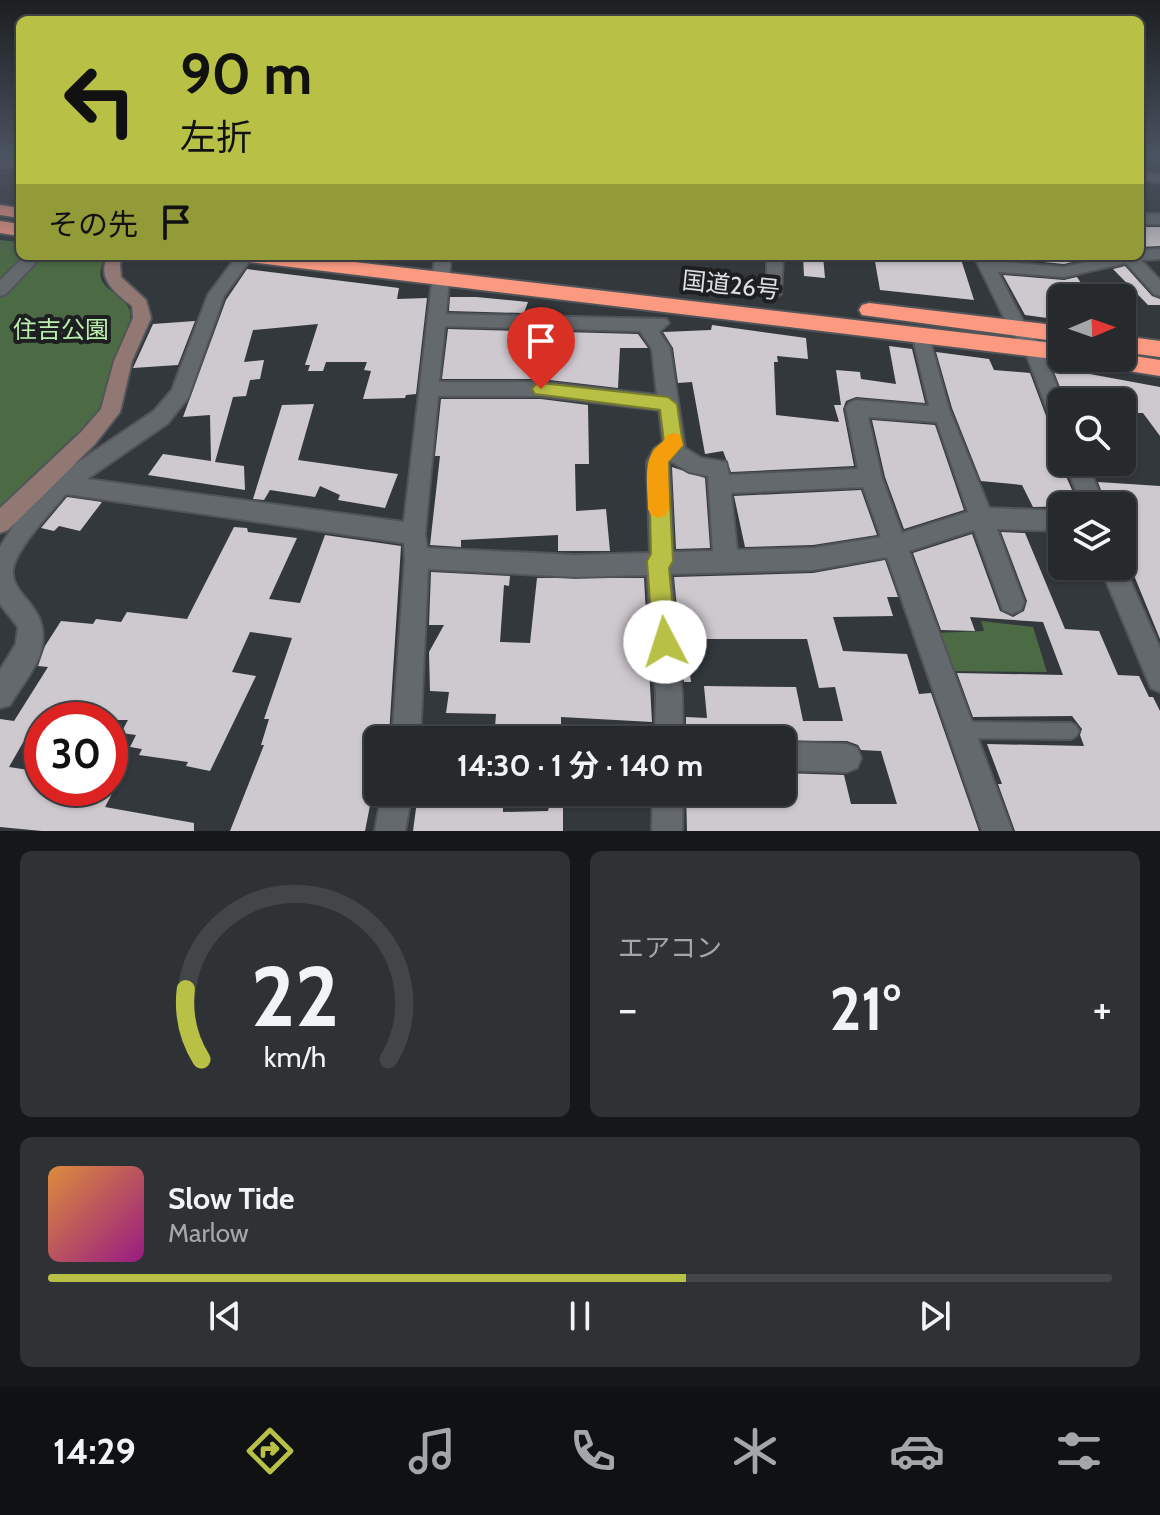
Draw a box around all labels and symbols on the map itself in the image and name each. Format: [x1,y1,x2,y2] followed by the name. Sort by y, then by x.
[681,265,781,305] street label: 国道26号
[1048,284,1136,372] north arrow
[507,307,575,389] pin
[13,315,109,344] park label: 住吉公園
[623,600,707,684] position arrow
[24,702,128,806] speed limit sign: 30

